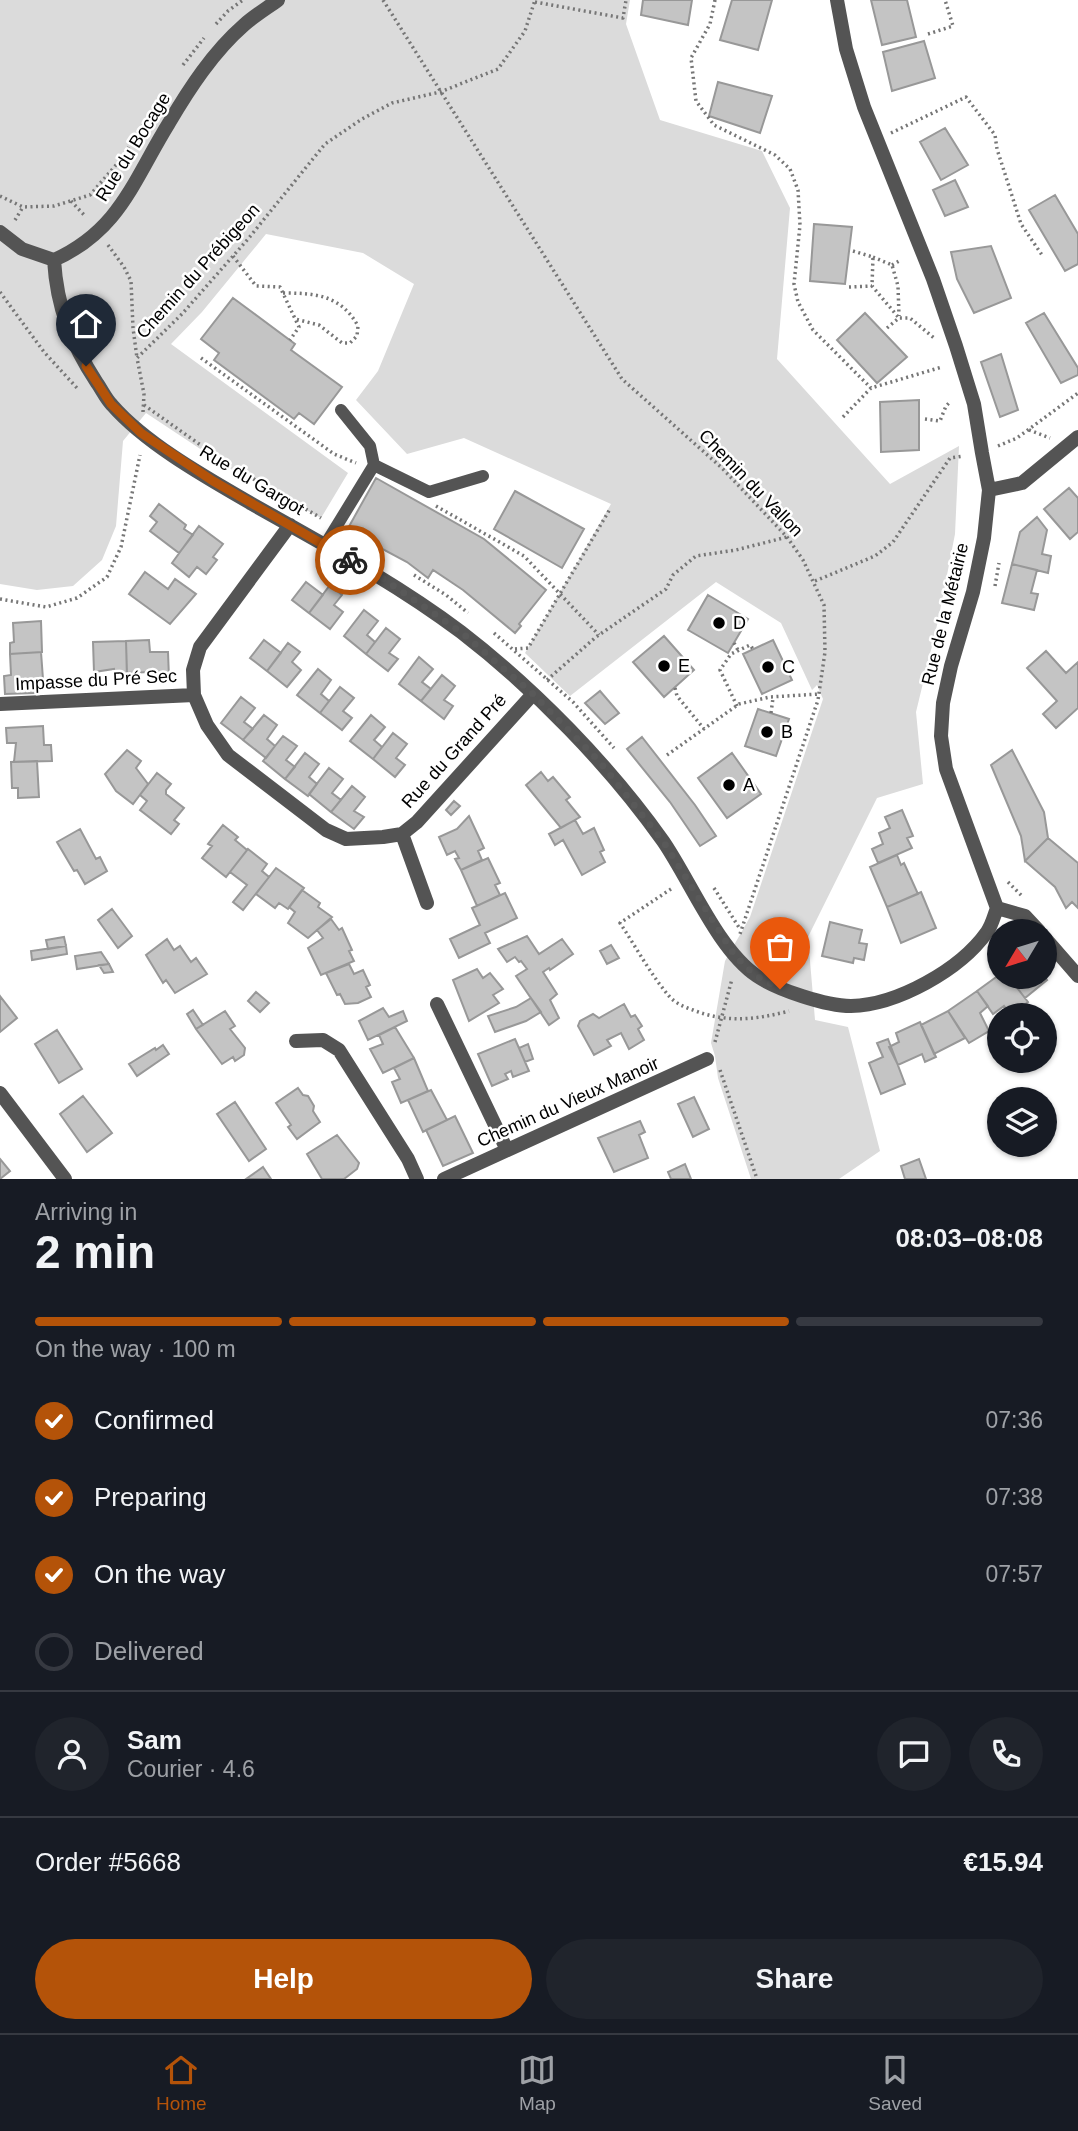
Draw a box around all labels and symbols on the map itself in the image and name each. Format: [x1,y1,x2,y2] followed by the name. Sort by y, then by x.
[92,89,174,205] street label: Rue du Bocage
[132,200,264,342] street label: Chemin du Prébigeon
[56,294,116,366] pin
[695,425,807,541] street label: Chemin du Vallon
[196,441,308,519] street label: Rue du Gargot
[315,525,385,595] courier
[918,541,972,687] street label: Rue de la Métairie
[733,613,746,633] place label: D
[711,615,727,631] marker: D
[678,656,690,676] place label: E
[782,657,795,677] place label: C
[656,658,672,674] marker: E
[760,659,776,675] marker: C
[15,666,177,694] street label: Impasse du Pré Sec
[398,690,510,812] street label: Rue du Grand Pré
[781,722,793,742] place label: B
[759,724,775,740] marker: B
[743,775,755,795] place label: A
[721,777,737,793] marker: A
[750,917,810,989] pin
[987,919,1057,989] north arrow
[474,1053,662,1151] street label: Chemin du Vieux Manoir

